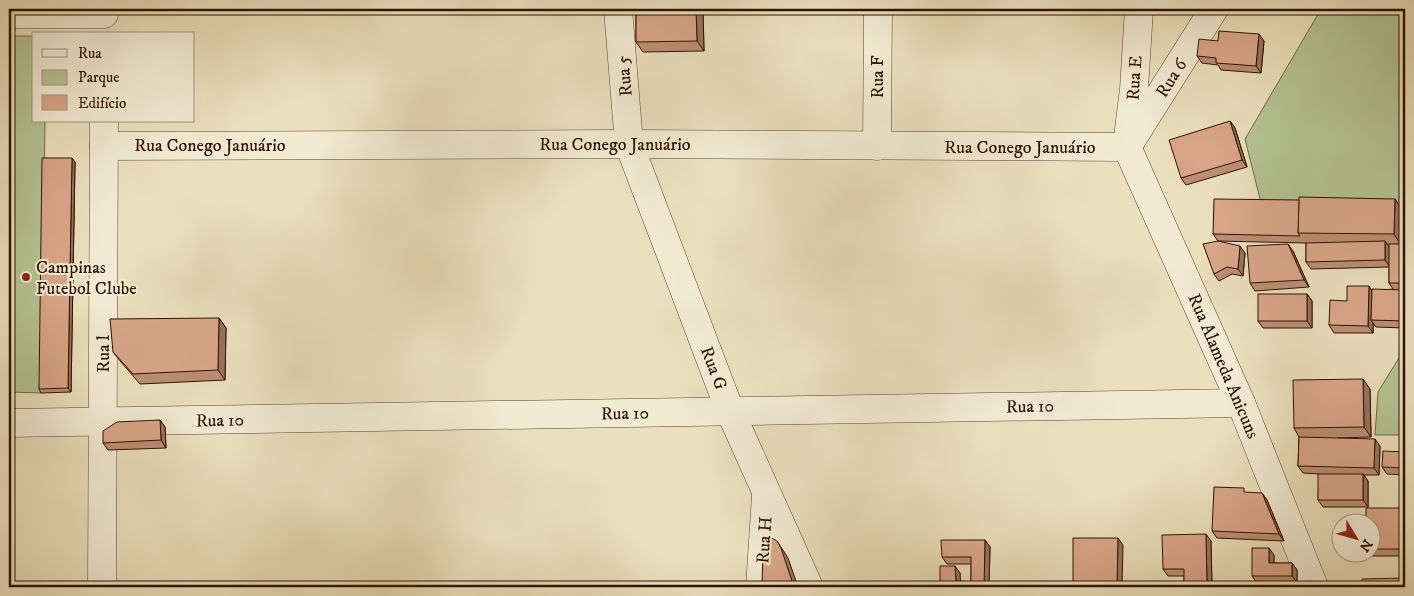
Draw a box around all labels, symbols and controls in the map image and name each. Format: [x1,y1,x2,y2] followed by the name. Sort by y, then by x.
[32,32,195,122] legend
[78,44,102,63] text: Rua
[612,54,638,97] street label: Rua 5
[867,55,889,99] street label: Rua F
[1122,55,1148,101] street label: Rua E
[1152,55,1193,102] street label: Rua 6
[78,68,119,87] text: Parque
[78,94,126,113] text: Edifício
[539,134,691,156] street label: Rua Conego Januário
[134,135,286,157] street label: Rua Conego Januário
[944,137,1096,159] street label: Rua Conego Januário
[36,257,137,300] place label: Campinas Futebol Clube
[20,271,32,283] marker: Campinas Futebol Clube
[1183,291,1264,442] street label: Rua Alameda Anicuns
[93,335,115,373] street label: Rua l
[695,344,732,394] street label: Rua G
[1006,396,1054,418] street label: Rua 10
[601,403,649,425] street label: Rua 10
[196,410,244,432] street label: Rua 10
[1332,514,1382,564] north arrow
[752,516,778,564] street label: Rua H
[1355,535,1376,556] text: N

